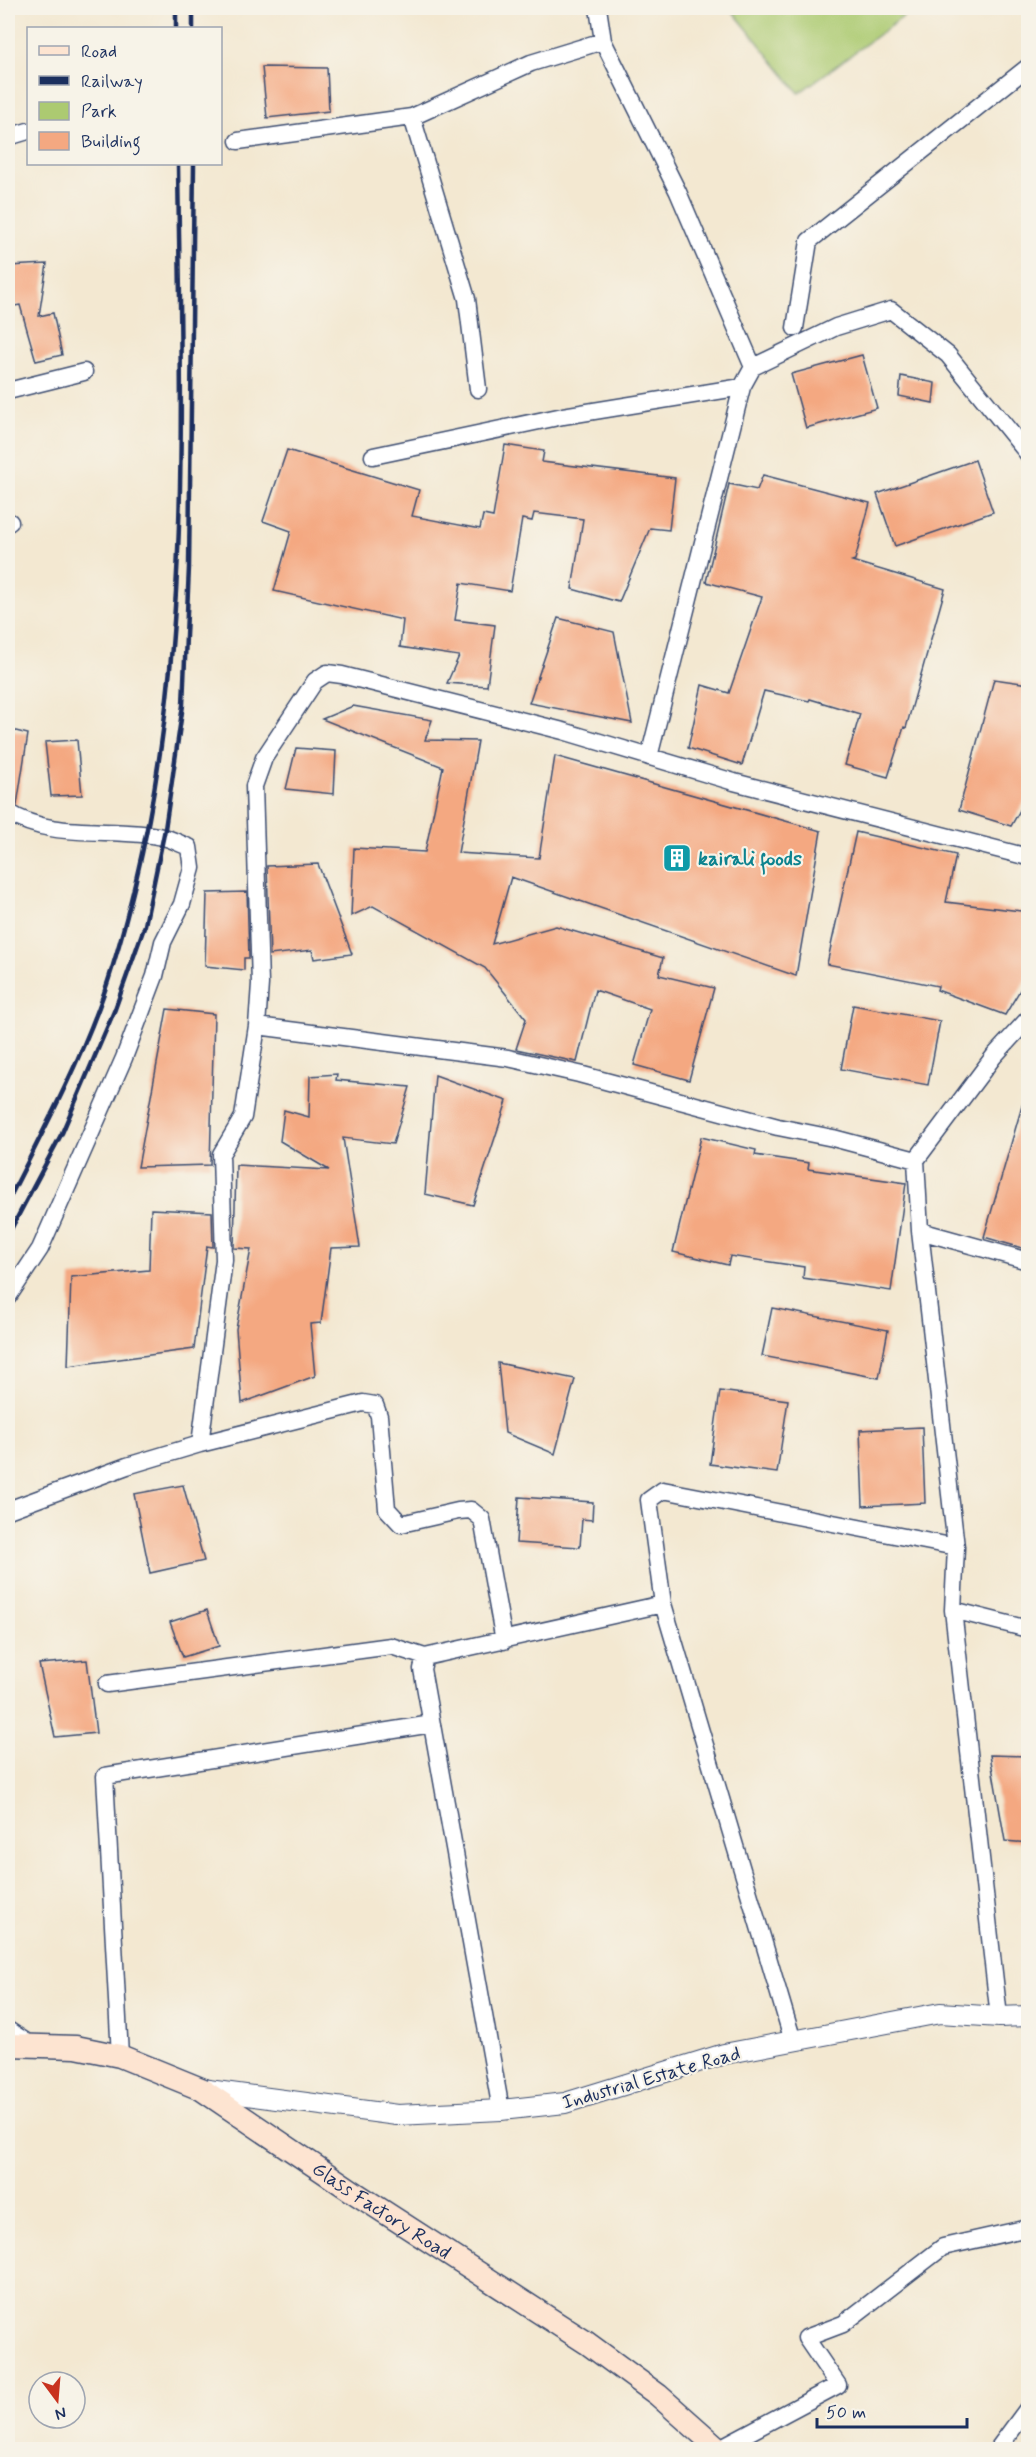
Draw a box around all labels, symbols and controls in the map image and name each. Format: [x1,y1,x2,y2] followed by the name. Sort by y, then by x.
[27,27,222,165] legend
[81,40,117,64] text: Road
[81,70,143,94] text: Railway
[81,100,117,124] text: Park
[81,130,141,156] text: Building
[661,842,693,874] building icon: kairali foods
[698,846,802,875] place label: kairali foods
[559,2040,744,2117] street label: Industrial Estate Road
[306,2156,456,2267] street label: Glass Factory Road
[27,2370,87,2430] north arrow
[817,2391,967,2429] scale bar
[53,2401,69,2425] text: N
[826,2401,866,2425] text: 50 m

